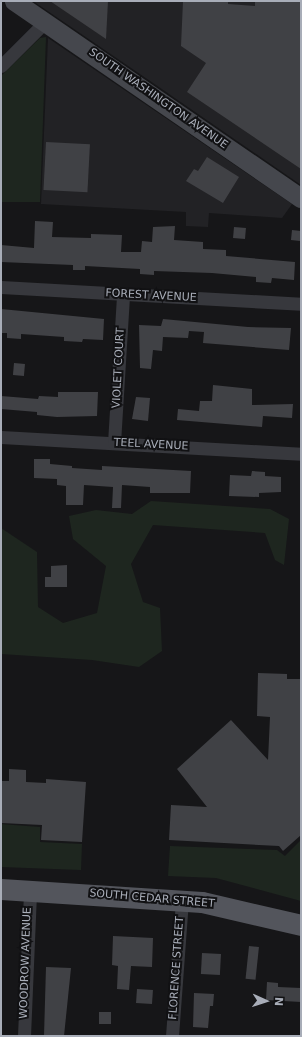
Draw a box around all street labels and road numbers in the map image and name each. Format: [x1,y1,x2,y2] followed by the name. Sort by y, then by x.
[86,46,230,152] street label: SOUTH WASHINGTON AVENUE
[105,287,197,305] street label: FOREST AVENUE
[110,327,128,409] street label: VIOLET COURT
[113,436,189,454] street label: TEEL AVENUE
[89,887,215,911] street label: SOUTH CEDAR STREET
[17,907,35,1019] street label: WOODROW AVENUE
[167,916,187,1020] street label: FLORENCE STREET

